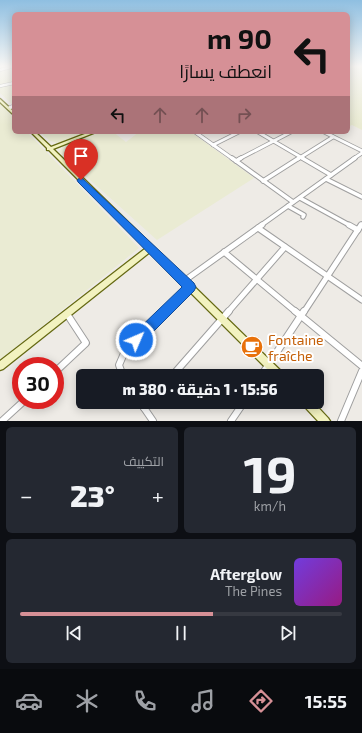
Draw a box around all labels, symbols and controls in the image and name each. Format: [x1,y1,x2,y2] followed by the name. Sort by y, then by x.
[207,21,272,55] text: 90 m
[286,28,338,80] icon: left
[179,60,272,82] text: انعطف يسارًا
[107,104,129,126] icon: left
[149,104,171,126] icon: ahead
[191,104,213,126] icon: ahead
[233,104,255,126] icon: right
[64,139,98,180] pin
[70,145,92,167] icon: arrive
[115,319,157,361] position arrow
[268,331,324,364] place label: Fontaine fraîche
[239,334,265,360] cafe icon: Fontaine fraîche
[12,357,64,409] speed limit sign: 30
[123,380,277,398] text: 15:56 · 1 دقيقة · 380 m
[243,441,297,503] text: 19
[123,453,164,469] text: التكييف
[70,477,115,513] text: 23°
[20,482,33,508] text: −
[152,482,164,508] text: +
[254,498,286,514] text: km/h
[210,565,282,583] text: Afterglow
[225,583,282,599] text: The Pines
[63,622,85,644] icon: previous
[170,622,192,644] icon: pause
[277,622,299,644] icon: next
[15,687,43,715] icon: car
[73,687,101,715] icon: climate
[131,687,159,715] icon: phone
[189,687,217,715] icon: music
[247,687,275,715] icon: directions
[305,690,347,712] text: 15:55

